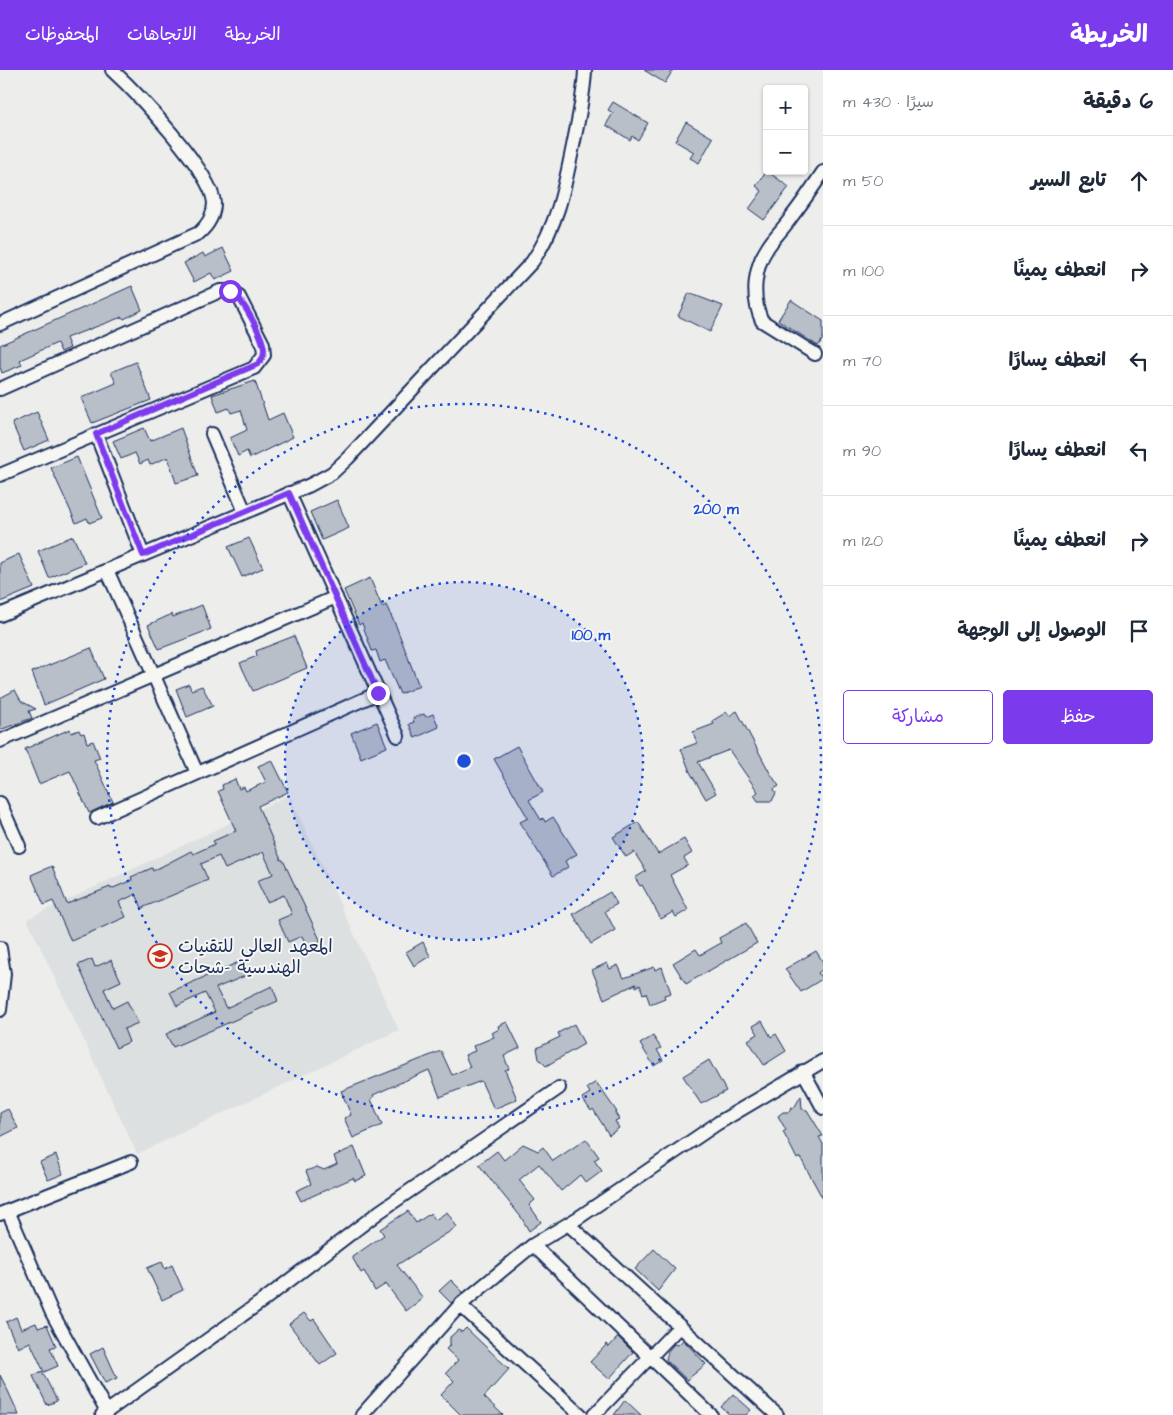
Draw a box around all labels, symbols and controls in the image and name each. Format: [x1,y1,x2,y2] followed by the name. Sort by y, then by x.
[1070,18,1148,52] text: الخريطة
[25,22,99,47] text: المحفوظات
[127,22,197,47] text: الاتجاهات
[225,22,281,47] text: الخريطة
[763,85,808,175] map controls
[763,85,808,130] button: +
[1083,87,1153,116] text: 6 دقيقة
[843,91,934,113] text: سيرًا · 430 m
[763,130,808,175] button: −
[1031,167,1106,194] text: تابع السير
[1125,167,1153,195] icon: ahead
[843,170,883,192] text: 50 m
[1014,257,1106,284] text: انعطف يمينًا
[1125,257,1153,285] icon: right
[843,260,884,282] text: 100 m
[219,280,242,303] route start
[1009,347,1106,374] text: انعطف يسارًا
[1125,347,1153,375] icon: left
[843,350,882,372] text: 70 m
[1009,437,1106,464] text: انعطف يسارًا
[1125,437,1153,465] icon: left
[843,440,881,462] text: 90 m
[692,499,739,520] text: 200 m
[1014,527,1106,554] text: انعطف يمينًا
[1125,527,1153,555] icon: right
[843,530,883,552] text: 120 m
[957,617,1106,644] text: الوصول إلى الوجهة
[1125,617,1153,645] icon: arrive
[572,625,611,646] text: 100 m
[367,682,390,705] route end
[843,690,993,744] button: مشاركة
[1003,690,1153,744] button: حفظ
[455,752,473,770] centre of rings
[178,934,333,980] place label: المعهد العالي للتقنيات الهندسية -شحات
[147,943,173,969] school or university icon: المعهد العالي للتقنيات الهندسية -شحات

